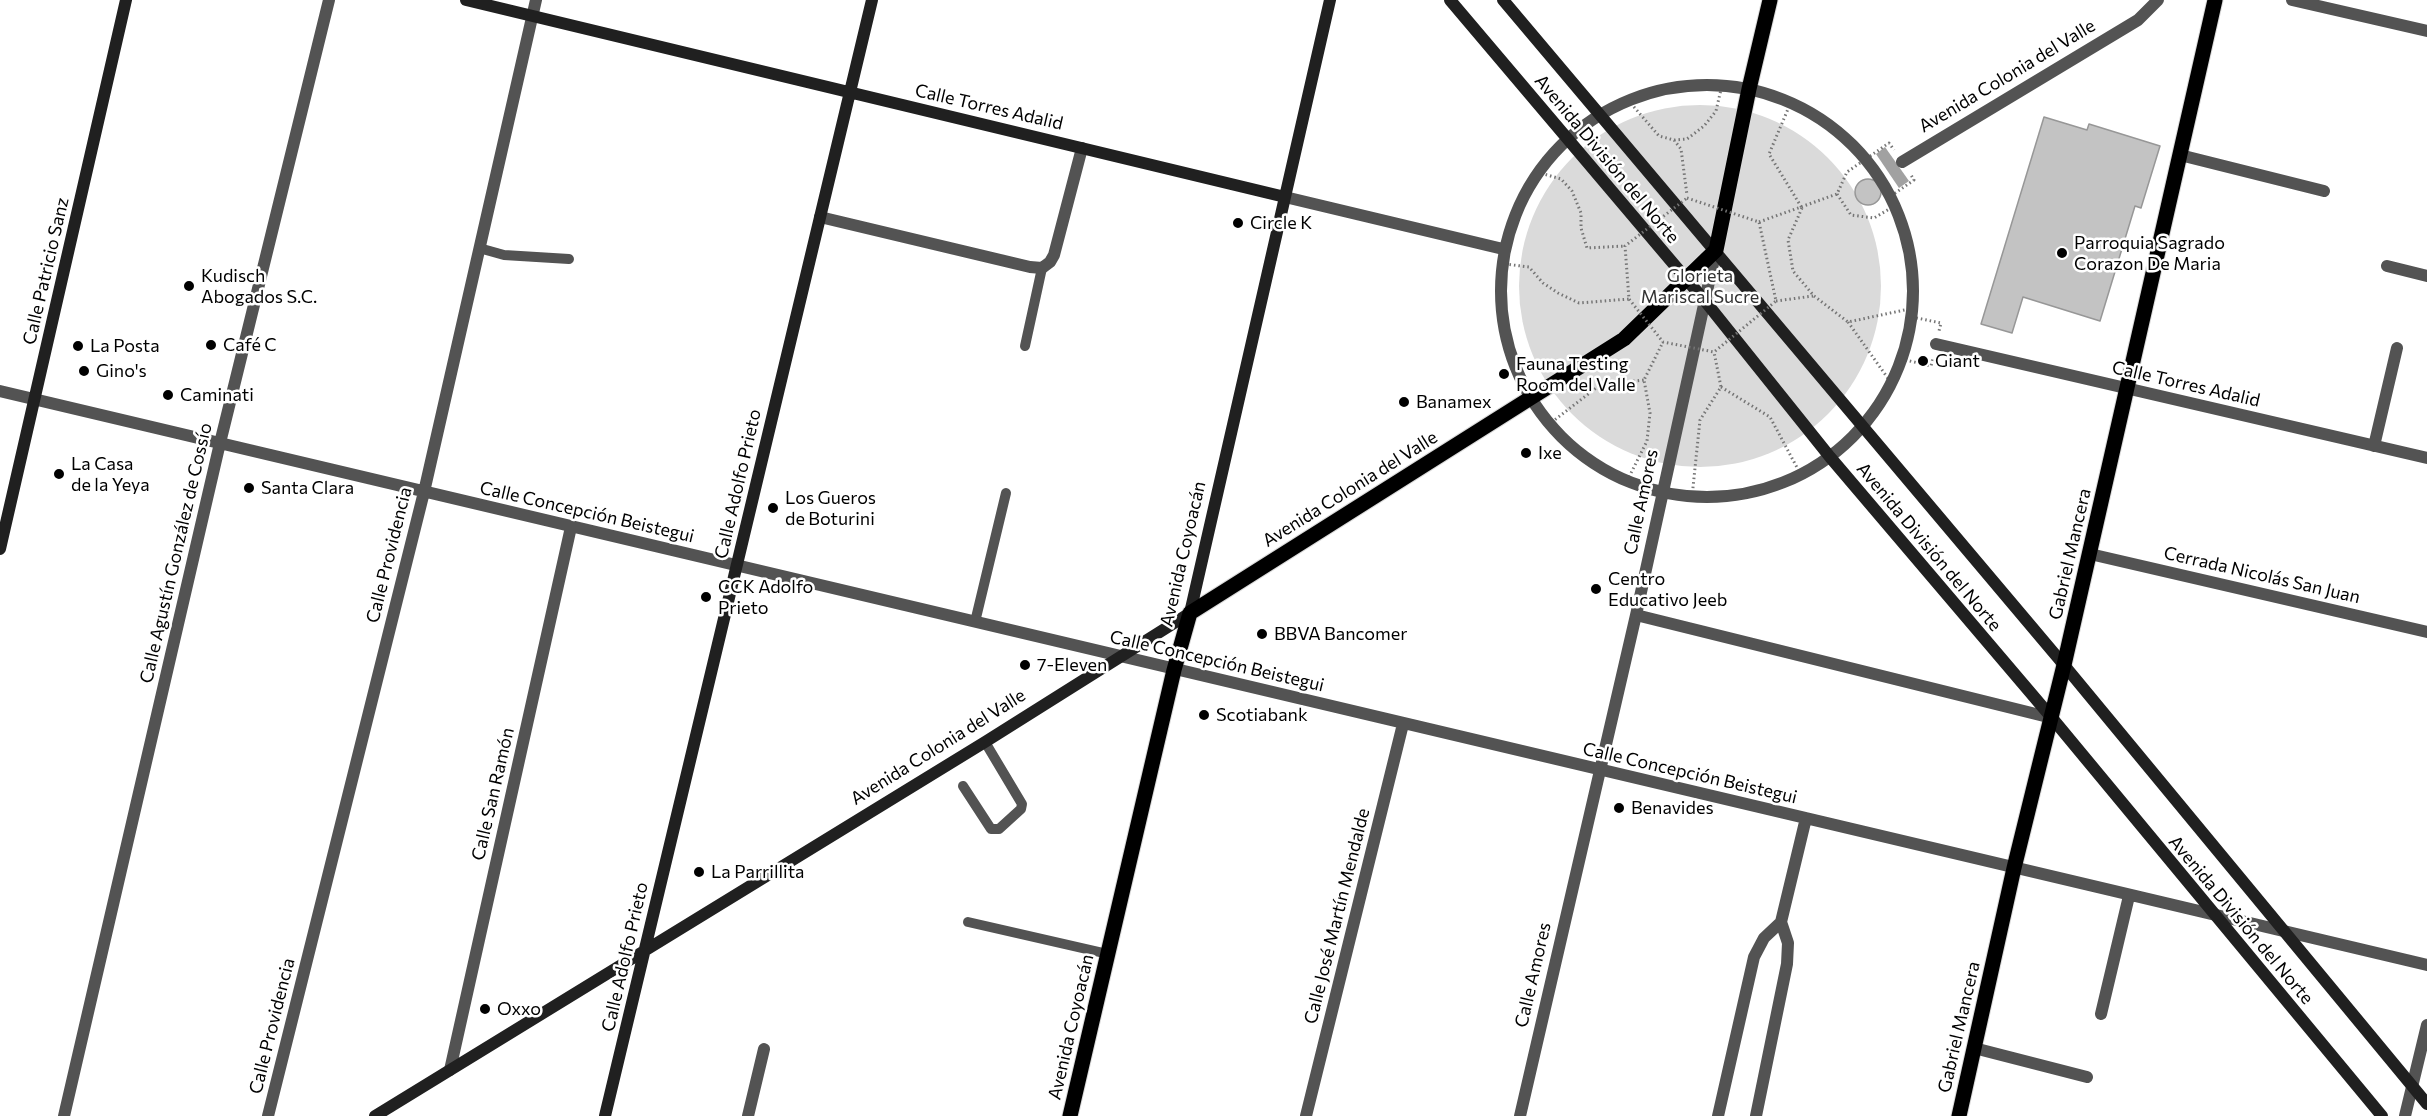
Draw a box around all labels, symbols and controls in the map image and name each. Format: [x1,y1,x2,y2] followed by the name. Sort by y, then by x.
[1915,15,2099,137] street label: Avenida Colonia del Valle
[1530,70,1684,248] street label: Avenida División del Norte
[913,79,1065,135] street label: Calle Torres Adalid
[19,195,73,347] street label: Calle Patricio Sanz
[1250,212,1312,234] place label: Circle K
[1231,216,1245,230] marker: Circle K
[2074,232,2225,274] place label: Parroquia Sagrado Corazon De Maria
[2055,246,2069,260] marker: Parroquia Sagrado Corazon De Maria
[201,265,317,308] place label: Kudisch Abogados S.C.
[1641,265,1759,308] park label: Glorieta Mariscal Sucre
[182,279,196,293] marker: Kudisch Abogados S.C.
[223,334,277,356] place label: Café C
[90,335,160,357] place label: La Posta
[204,338,218,352] marker: Café C
[71,339,85,353] marker: La Posta
[1935,350,1980,372] place label: Giant
[1516,353,1636,395] place label: Fauna Testing Room del Valle
[1916,354,1930,368] marker: Giant
[2110,356,2262,412] street label: Calle Torres Adalid
[96,360,147,382] place label: Gino's
[77,364,91,378] marker: Gino's
[1497,367,1511,381] marker: Fauna Testing Room del Valle
[180,384,254,406] place label: Caminati
[161,388,175,402] marker: Caminati
[1416,391,1492,413] place label: Banamex
[1397,395,1411,409] marker: Banamex
[710,407,766,561] street label: Calle Adolfo Prieto
[135,421,217,685] street label: Calle Agustín González de Cossío
[1259,426,1441,552] street label: Avenida Colonia del Valle
[1538,442,1562,464] place label: Ixe
[1519,446,1533,460] marker: Ixe
[1619,447,1663,557] street label: Calle Amores
[71,453,150,496] place label: La Casa de la Yeya
[1852,458,2006,636] street label: Avenida División del Norte
[52,467,66,481] marker: La Casa de la Yeya
[261,477,354,499] place label: Santa Clara
[478,477,696,547] street label: Calle Concepción Beistegui
[1156,479,1210,629] street label: Avenida Coyoacán
[242,481,256,495] marker: Santa Clara
[362,485,416,625] street label: Calle Providencia
[2044,486,2096,622] street label: Gabriel Mancera
[785,487,876,530] place label: Los Gueros de Boturini
[766,501,780,515] marker: Los Gueros de Boturini
[2162,542,2362,608] street label: Cerrada Nicolás San Juan
[1608,568,1727,610] place label: Centro Educativo Jeeb
[718,576,813,618] place label: CCK Adolfo Prieto
[1589,582,1603,596] marker: Centro Educativo Jeeb
[699,590,713,604] marker: CCK Adolfo Prieto
[1274,623,1407,645] place label: BBVA Bancomer
[1108,626,1326,696] street label: Calle Concepción Beistegui
[1255,627,1269,641] marker: BBVA Bancomer
[1037,654,1107,676] place label: 7-Eleven
[1018,658,1032,672] marker: 7-Eleven
[847,684,1029,810] street label: Avenida Colonia del Valle
[1216,704,1308,726] place label: Scotiabank
[1197,708,1211,722] marker: Scotiabank
[467,725,519,863] street label: Calle San Ramón
[1581,738,1799,808] street label: Calle Concepción Beistegui
[1631,797,1714,819] place label: Benavides
[1612,801,1626,815] marker: Benavides
[1300,806,1374,1026] street label: Calle José Martín Mendalde
[2164,831,2318,1009] street label: Avenida División del Norte
[711,861,804,883] place label: La Parrillita
[692,865,706,879] marker: La Parrillita
[597,880,653,1034] street label: Calle Adolfo Prieto
[1510,920,1556,1030] street label: Calle Amores
[1044,952,1098,1102] street label: Avenida Coyoacán
[245,956,299,1096] street label: Calle Providencia
[1933,959,1985,1095] street label: Gabriel Mancera
[497,998,541,1020] place label: Oxxo
[478,1002,492,1016] marker: Oxxo

